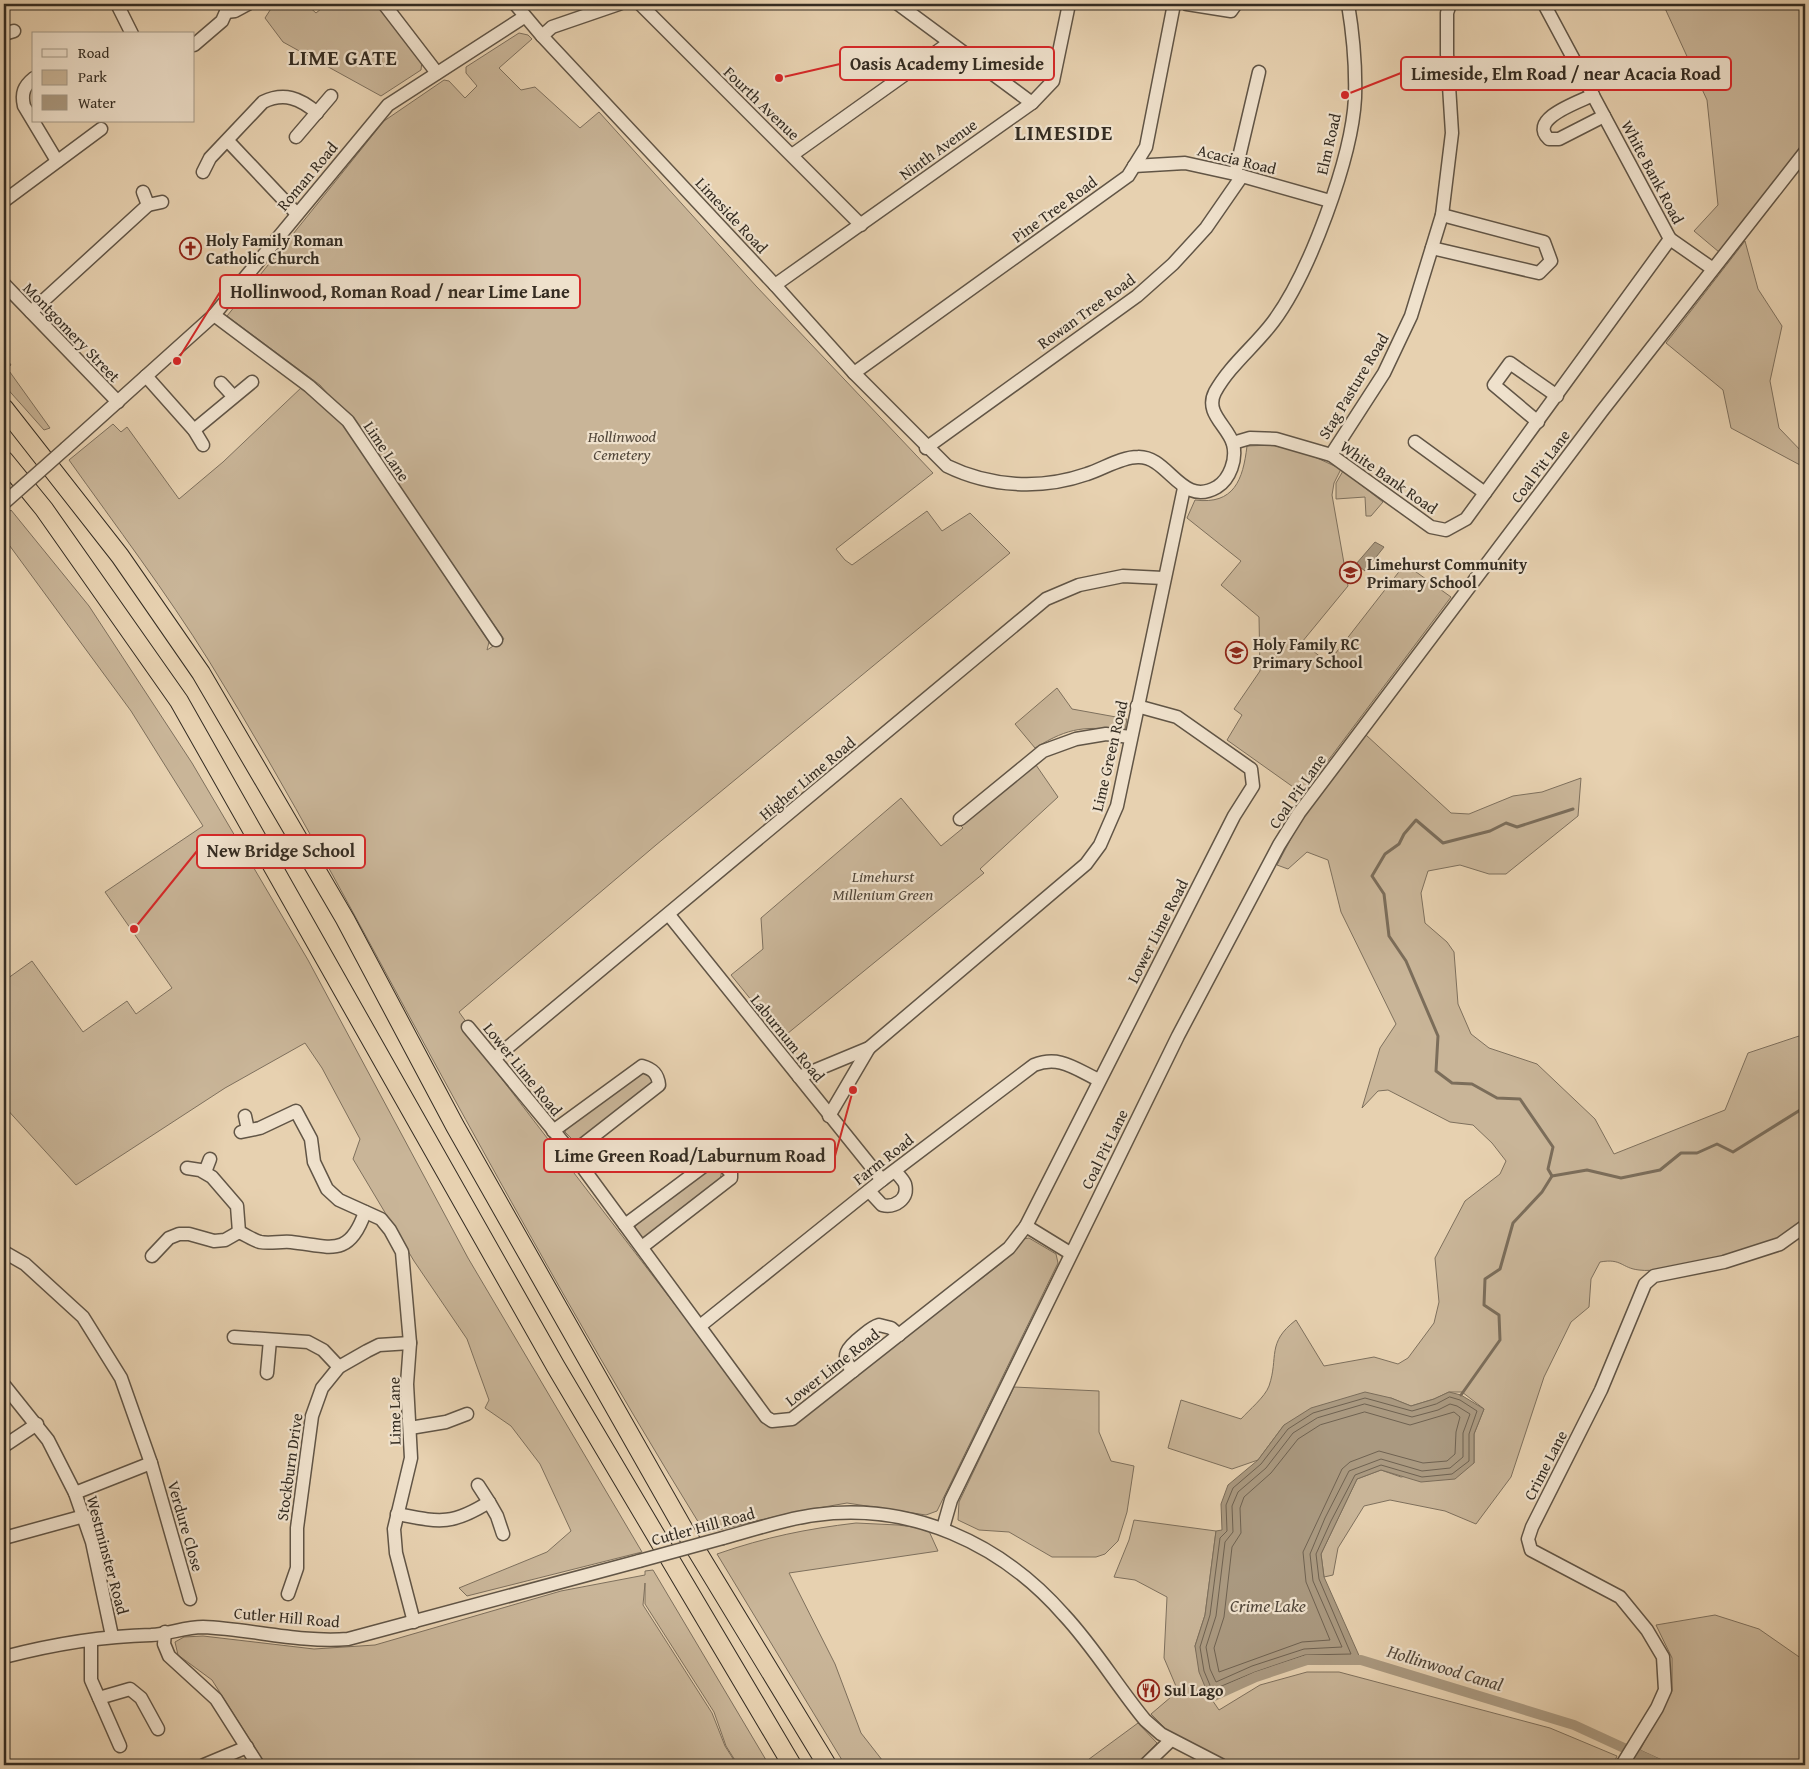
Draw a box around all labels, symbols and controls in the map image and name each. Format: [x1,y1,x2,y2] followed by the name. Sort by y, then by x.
[32,32,195,122] legend
[78,42,109,63] text: Road
[288,42,398,73] district label: LIME GATE
[840,47,1054,80] callout: Oasis Academy Limeside
[850,50,1044,77] text: Oasis Academy Limeside
[1401,57,1731,90] callout: Limeside, Elm Road / near Acacia Road
[718,60,806,146] street label: Fourth Avenue
[1411,60,1721,87] text: Limeside, Elm Road / near Acacia Road
[78,66,107,87] text: Park
[78,92,116,113] text: Water
[1309,110,1347,177] street label: Elm Road
[894,112,982,186] street label: Ninth Avenue
[1616,116,1691,229] street label: White Bank Road
[1015,117,1113,148] district label: LIMESIDE
[271,136,343,216] street label: Roman Road
[1195,138,1279,180] street label: Acacia Road
[1006,170,1102,248] street label: Pine Tree Road
[690,171,774,259] street label: Limeside Road
[206,228,344,270] place label: Holy Family Roman Catholic Church
[178,237,202,261] church icon: Holy Family Roman Catholic Church
[1032,267,1140,355] street label: Rowan Tree Road
[220,275,580,308] callout: Hollinwood, Roman Road / near Lime Lane
[18,276,126,388] street label: Montgomery Street
[230,278,570,305] text: Hollinwood, Roman Road / near Lime Lane
[1312,328,1394,444] street label: Stag Pasture Road
[358,416,416,486] street label: Lime Lane
[587,424,657,466] park label: Hollinwood Cemetery
[1504,424,1576,508] street label: Coal Pit Lane
[1335,434,1443,520] street label: White Bank Road
[1367,552,1528,594] place label: Limehurst Community Primary School
[1339,561,1363,585] school or university icon: Limehurst Community Primary School
[1253,632,1363,674] place label: Holy Family RC Primary School
[1225,641,1249,665] school or university icon: Holy Family RC Primary School
[1085,698,1134,814] street label: Lime Green Road
[753,730,861,826] street label: Higher Lime Road
[1262,749,1332,833] street label: Coal Pit Lane
[197,835,365,868] callout: New Bridge School
[207,837,356,864] text: New Bridge School
[833,864,933,906] park label: Limehurst Millenium Green
[1120,874,1194,987] street label: Lower Lime Road
[745,989,831,1087] street label: Laburnum Road
[478,1017,569,1121] street label: Lower Lime Road
[1074,1105,1134,1193] street label: Coal Pit Lane
[847,1127,919,1190] street label: Farm Road
[544,1139,835,1172] callout: Lime Green Road/Laburnum Road
[555,1142,826,1169] text: Lime Green Road/Laburnum Road
[780,1322,885,1412] street label: Lower Lime Road
[381,1377,407,1445] street label: Lime Lane
[270,1412,308,1522] street label: Stockburn Drive
[1517,1426,1573,1504] street label: Crime Lane
[162,1478,210,1574] street label: Verdure Close
[81,1493,136,1618] street label: Westminster Road
[649,1501,758,1551] street label: Cutler Hill Road
[1230,1592,1306,1619] water label: Crime Lake
[233,1600,341,1634] street label: Cutler Hill Road
[1383,1637,1507,1698] water label: Hollinwood Canal
[1136,1678,1160,1702] restaurant icon: Sul Lago
[1164,1678,1224,1702] place label: Sul Lago

